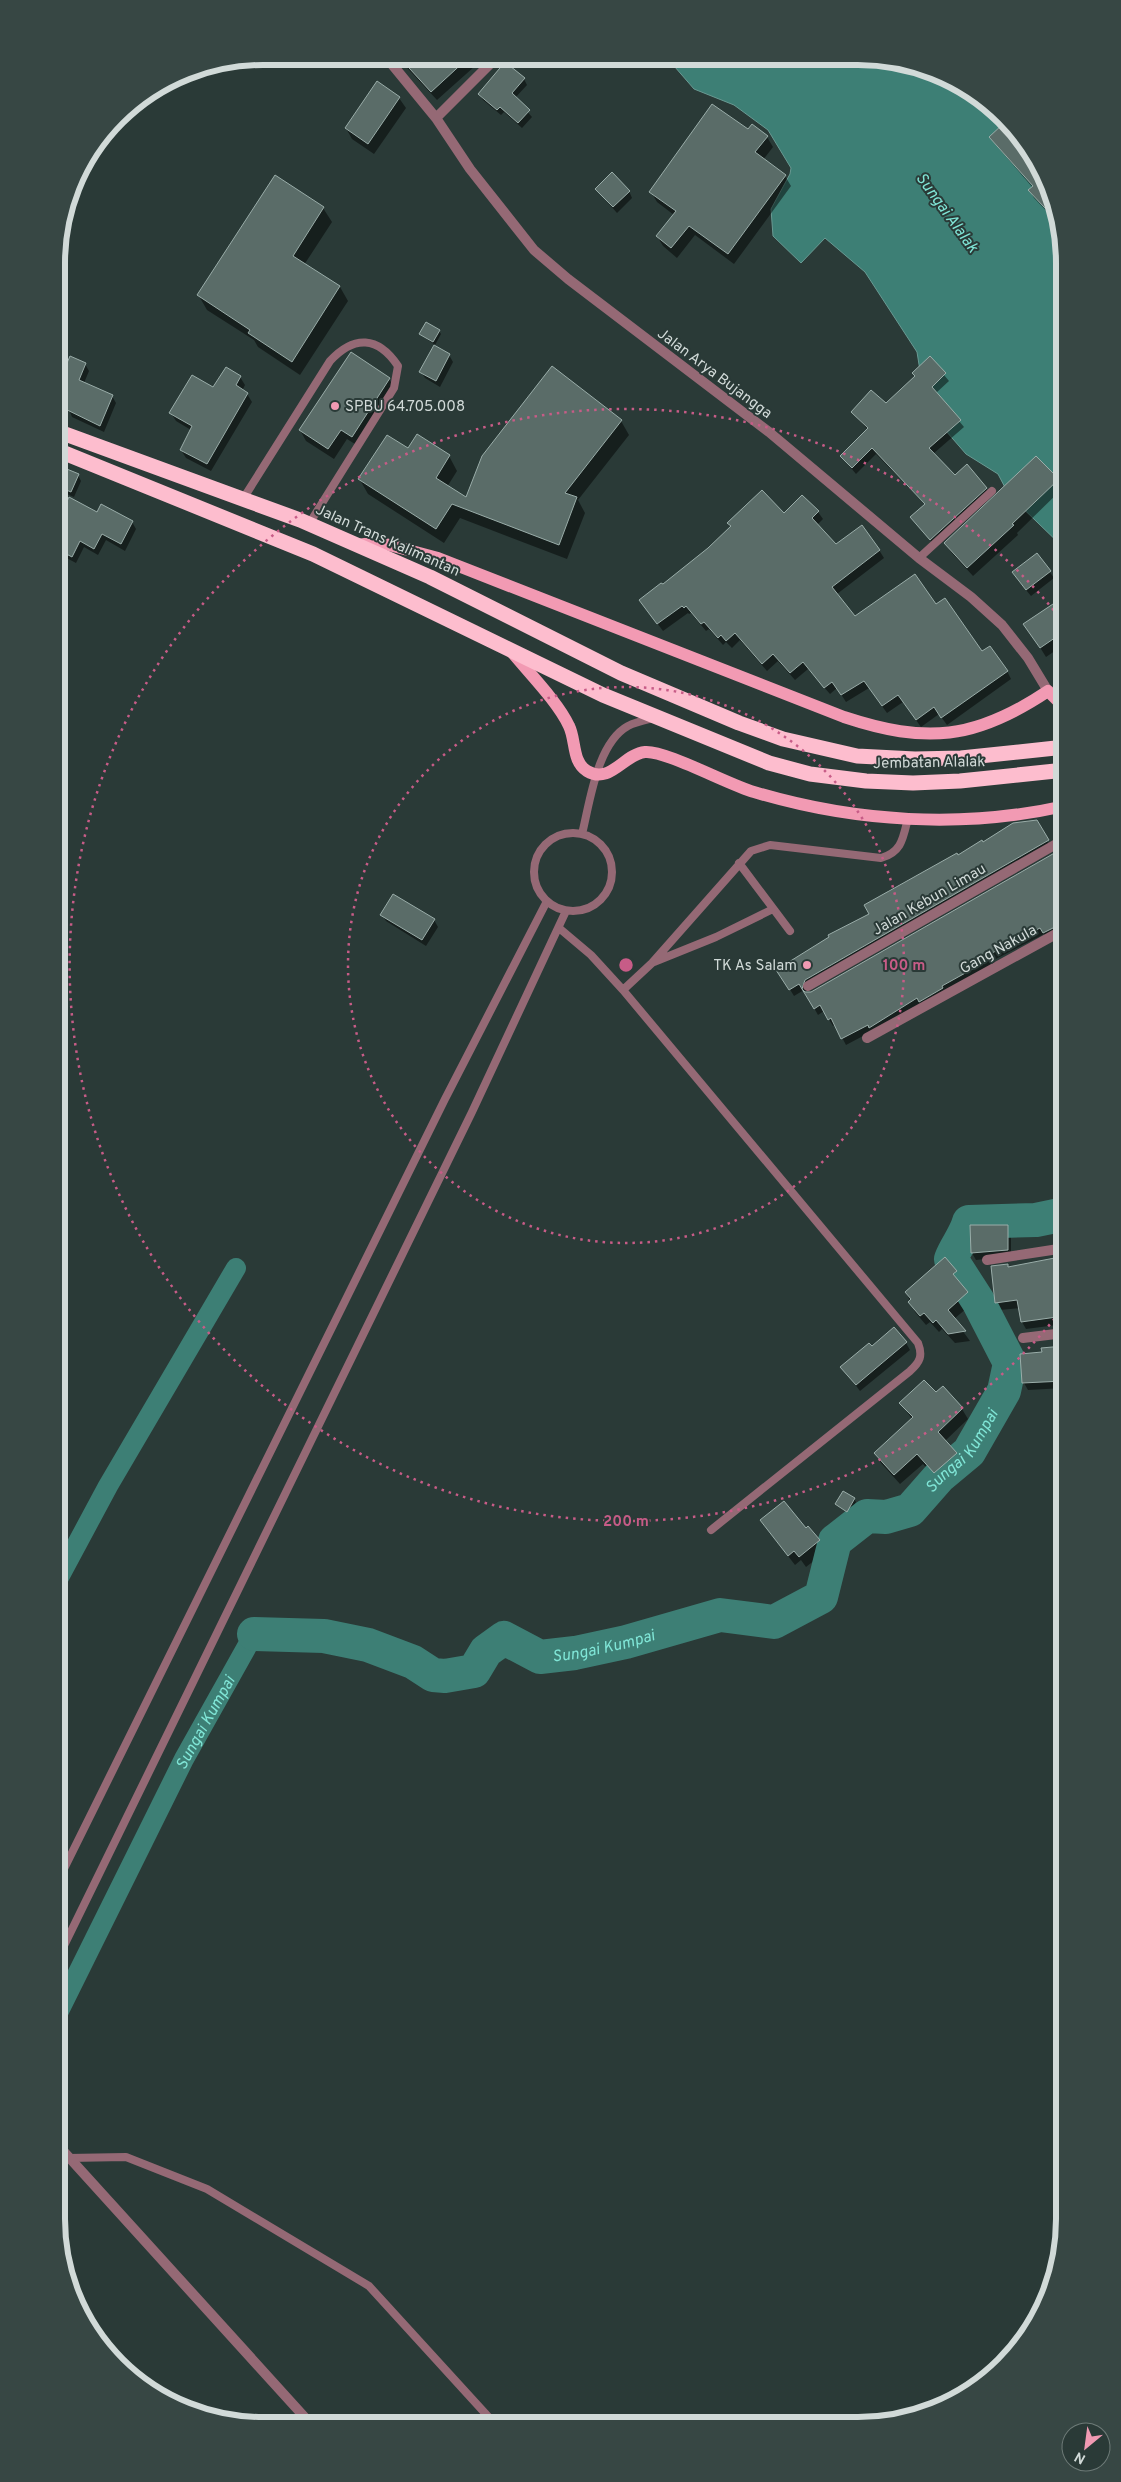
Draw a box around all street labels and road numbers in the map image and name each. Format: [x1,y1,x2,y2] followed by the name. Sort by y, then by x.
[653,325,775,424] street label: Jalan Arya Bujangga
[312,501,462,582] street label: Jalan Trans Kalimantan
[873,753,985,774] street label: Jembatan Alalak
[870,860,990,941] street label: Jalan Kebun Limau
[957,921,1041,979] street label: Gang Nakula

